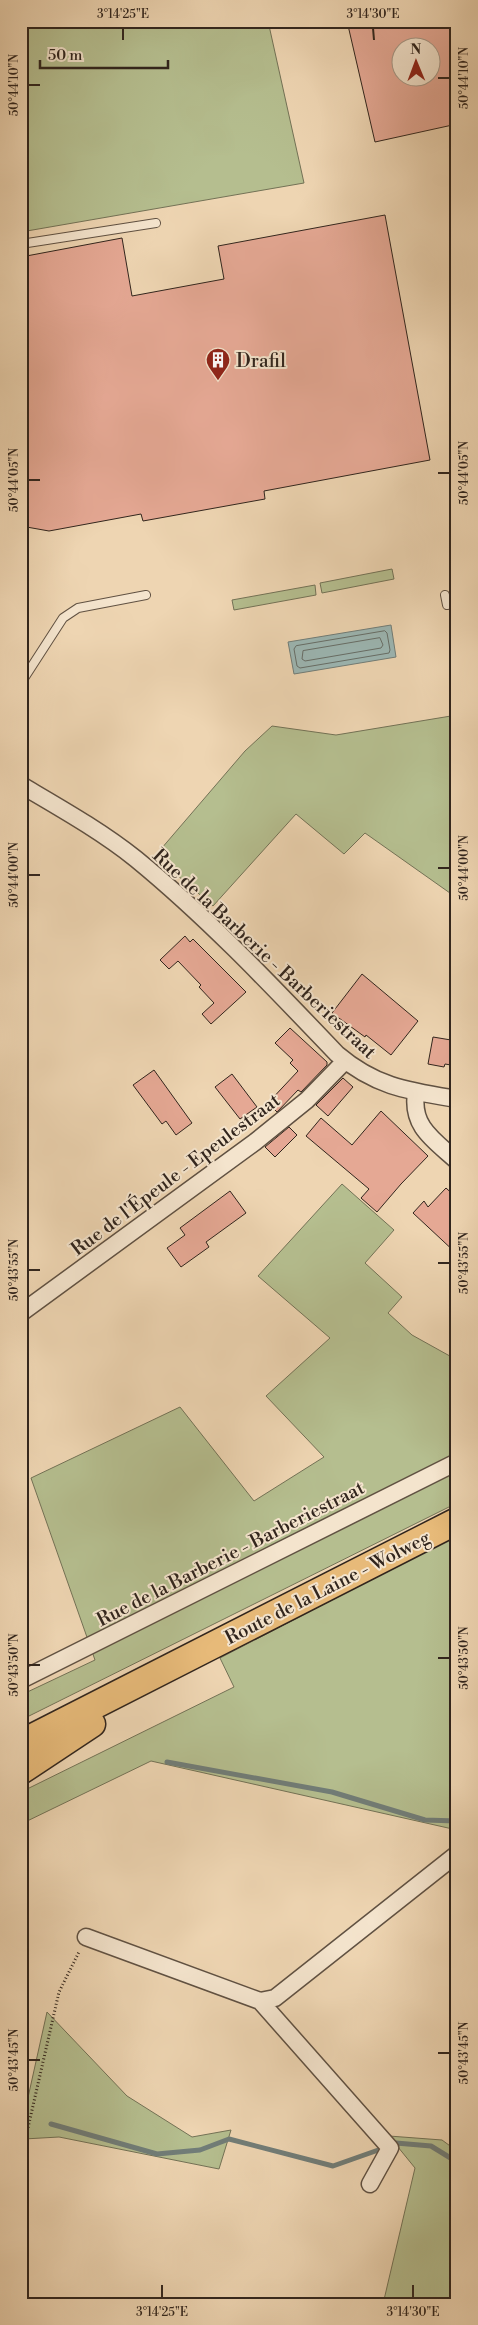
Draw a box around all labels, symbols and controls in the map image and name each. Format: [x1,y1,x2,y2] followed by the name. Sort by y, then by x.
[97,7,149,22] text: 3°14'25"E
[346,7,400,22] text: 3°14'30"E
[40,38,168,70] scale bar
[390,38,440,88] north arrow
[410,41,421,59] text: N
[48,46,82,65] text: 50 m
[457,47,472,109] text: 50°44'10"N
[7,54,22,116] text: 50°44'10"N
[205,347,231,381] building icon: Drafil
[236,349,286,373] place label: Drafil
[457,441,472,505] text: 50°44'05"N
[7,448,22,512] text: 50°44'05"N
[457,835,472,901] text: 50°44'00"N
[7,842,22,908] text: 50°44'00"N
[147,844,381,1064] street label: Rue de la Barberie - Barberiestraat
[66,1087,285,1261] street label: Rue de l'Épeule - Epeulestraat
[457,1232,472,1294] text: 50°43'55"N
[7,1239,22,1301] text: 50°43'55"N
[93,1476,369,1632] street label: Rue de la Barberie - Barberiestraat
[221,1526,434,1650] street label: Route de la Laine - Wolweg
[457,1626,472,1690] text: 50°43'50"N
[7,1633,22,1697] text: 50°43'50"N
[457,2022,472,2084] text: 50°43'45"N
[7,2029,22,2091] text: 50°43'45"N
[136,2305,188,2320] text: 3°14'25"E
[386,2305,440,2320] text: 3°14'30"E

